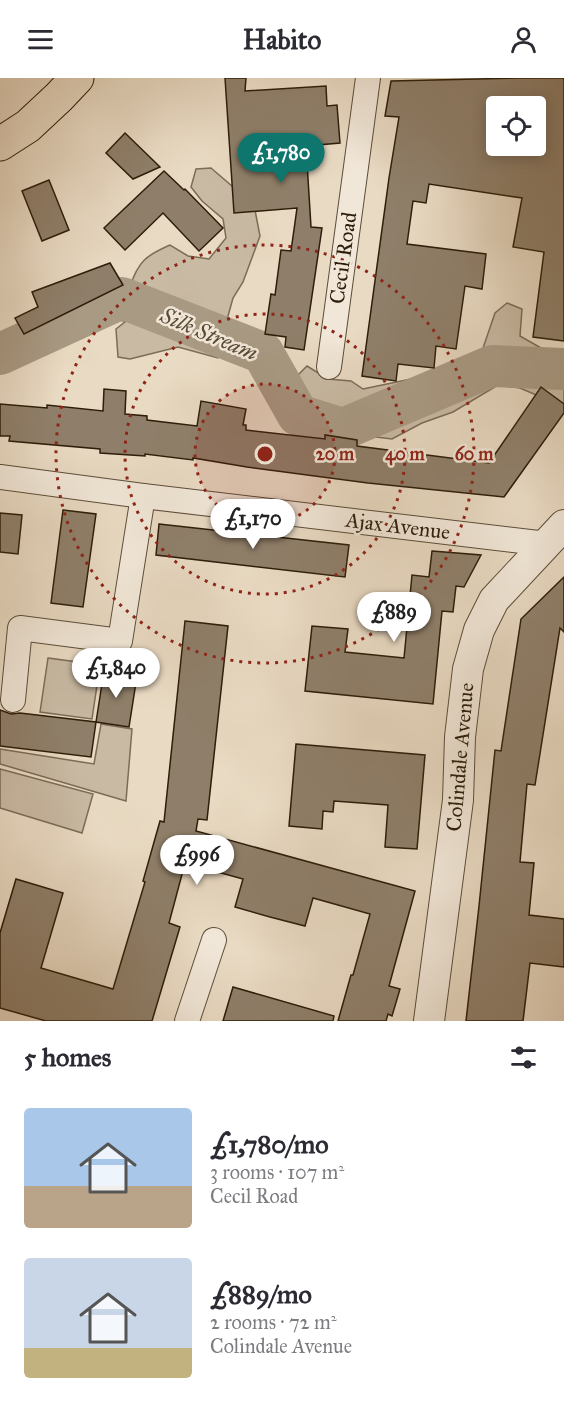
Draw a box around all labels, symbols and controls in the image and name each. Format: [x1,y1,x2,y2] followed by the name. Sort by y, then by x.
[24,23,57,56] icon: menu
[243,23,321,56] text: Habito
[507,23,540,56] icon: person
[486,96,546,156] map controls
[486,96,546,156] button: locate
[232,133,330,184] pin: £1,780
[252,140,310,164] text: £1,780
[324,210,362,306] street label: Cecil Road
[155,301,262,367] water label: Silk Stream
[316,443,355,465] text: 20 m
[385,443,426,466] text: 40 m
[455,443,494,465] text: 60 m
[255,444,275,464] centre of rings
[204,499,302,550] pin: £1,170
[224,506,282,530] text: £1,170
[343,507,452,545] street label: Ajax Avenue
[358,592,430,643] pin: £889
[371,599,417,623] text: £889
[67,648,165,699] pin: £1,840
[86,655,146,679] text: £1,840
[441,681,479,832] street label: Colindale Avenue
[161,835,233,886] pin: £996
[174,842,220,866] text: £996
[24,1041,111,1073] text: 5 homes
[507,1041,540,1074] icon: filters
[210,1128,328,1160] text: £1,780/mo
[72,1132,144,1204] icon: home
[210,1160,344,1184] text: 3 rooms · 107 m²
[210,1184,298,1208] text: Cecil Road
[210,1278,312,1310] text: £889/mo
[72,1282,144,1354] icon: home
[210,1310,337,1334] text: 2 rooms · 72 m²
[210,1334,352,1358] text: Colindale Avenue

